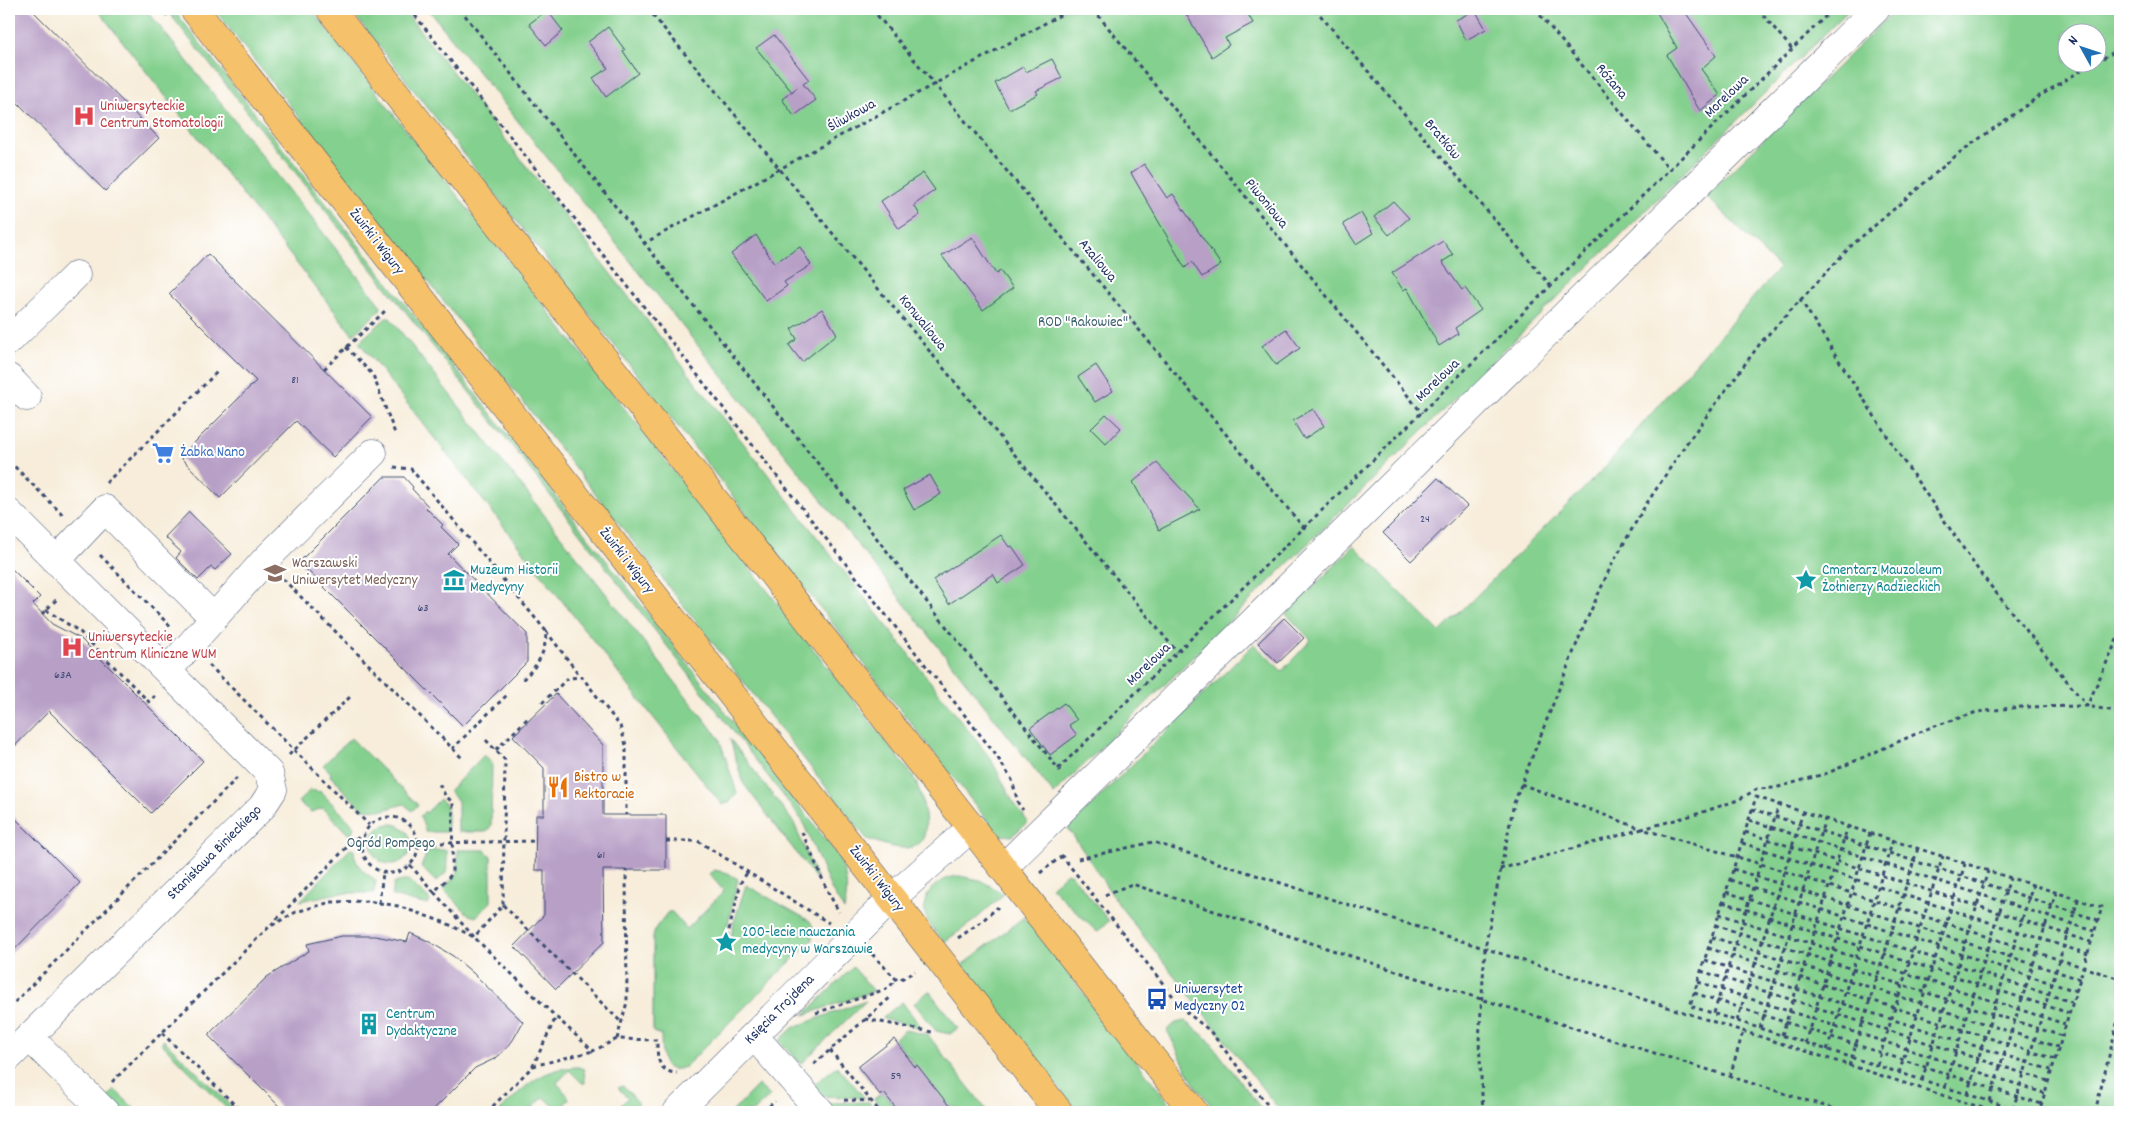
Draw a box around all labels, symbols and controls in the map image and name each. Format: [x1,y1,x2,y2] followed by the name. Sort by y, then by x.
[2056,22,2106,72] north arrow
[2064,32,2084,50] text: N
[1589,59,1633,105] street label: Różana
[1700,69,1755,124] street label: Morelowa
[824,93,881,138] street label: Śliwkowa
[100,96,223,135] place label: Uniwersyteckie Centrum Stomatologii
[71,103,97,129] hospital icon: Uniwersyteckie Centrum Stomatologii
[1418,115,1466,166] street label: Bratków
[1239,174,1294,235] street label: Piwoniowa
[343,204,410,281] street label: Żwirki i Wigury
[1072,235,1122,288] street label: Azaliowa
[892,290,952,357] street label: Konwaliowa
[1038,312,1128,334] park label: ROD "Rakowiec"
[1411,353,1466,408] street label: Morelowa
[291,372,299,389] house number: 81
[150,440,176,466] supermarket icon: Żabka Nano
[180,442,245,464] place label: Żabka Nano
[1420,511,1430,528] house number: 24
[593,523,660,600] street label: Żwirki i Wigury
[292,553,418,592] place label: Warszawski Uniwersytet Medyczny
[262,560,288,586] school or university icon: Warszawski Uniwersytet Medyczny
[470,560,558,599] place label: Muzeum Historii Medycyny
[1822,560,1942,599] place label: Cmentarz Mauzoleum Żołnierzy Radzieckich
[441,567,467,593] museum icon: Muzeum Historii Medycyny
[1793,567,1819,593] place icon: Cmentarz Mauzoleum Żołnierzy Radzieckich
[417,600,429,617] house number: 63
[88,627,217,666] place label: Uniwersyteckie Centrum Kliniczne WUM
[59,634,85,660] hospital icon: Uniwersyteckie Centrum Kliniczne WUM
[1122,637,1177,692] street label: Morelowa
[54,667,72,684] house number: 63A
[574,767,635,806] place label: Bistro w Rektoracie
[545,774,571,800] restaurant icon: Bistro w Rektoracie
[162,800,268,906] street label: Stanisława Binieckiego
[347,833,436,855] park label: Ogród Pompego
[843,841,910,918] street label: Żwirki i Wigury
[597,847,605,864] house number: 61
[742,922,873,961] place label: 200-lecie nauczania medycyny w Warszawie
[713,929,739,955] place icon: 200-lecie nauczania medycyny w Warszawie
[740,969,821,1050] street label: Księcia Trojdena
[1174,979,1245,1018] place label: Uniwersytet Medyczny 02
[1144,986,1170,1012] bus stop icon: Uniwersytet Medyczny 02
[386,1004,457,1043] place label: Centrum Dydaktyczne
[356,1011,382,1037] building icon: Centrum Dydaktyczne
[890,1068,902,1085] house number: 59

